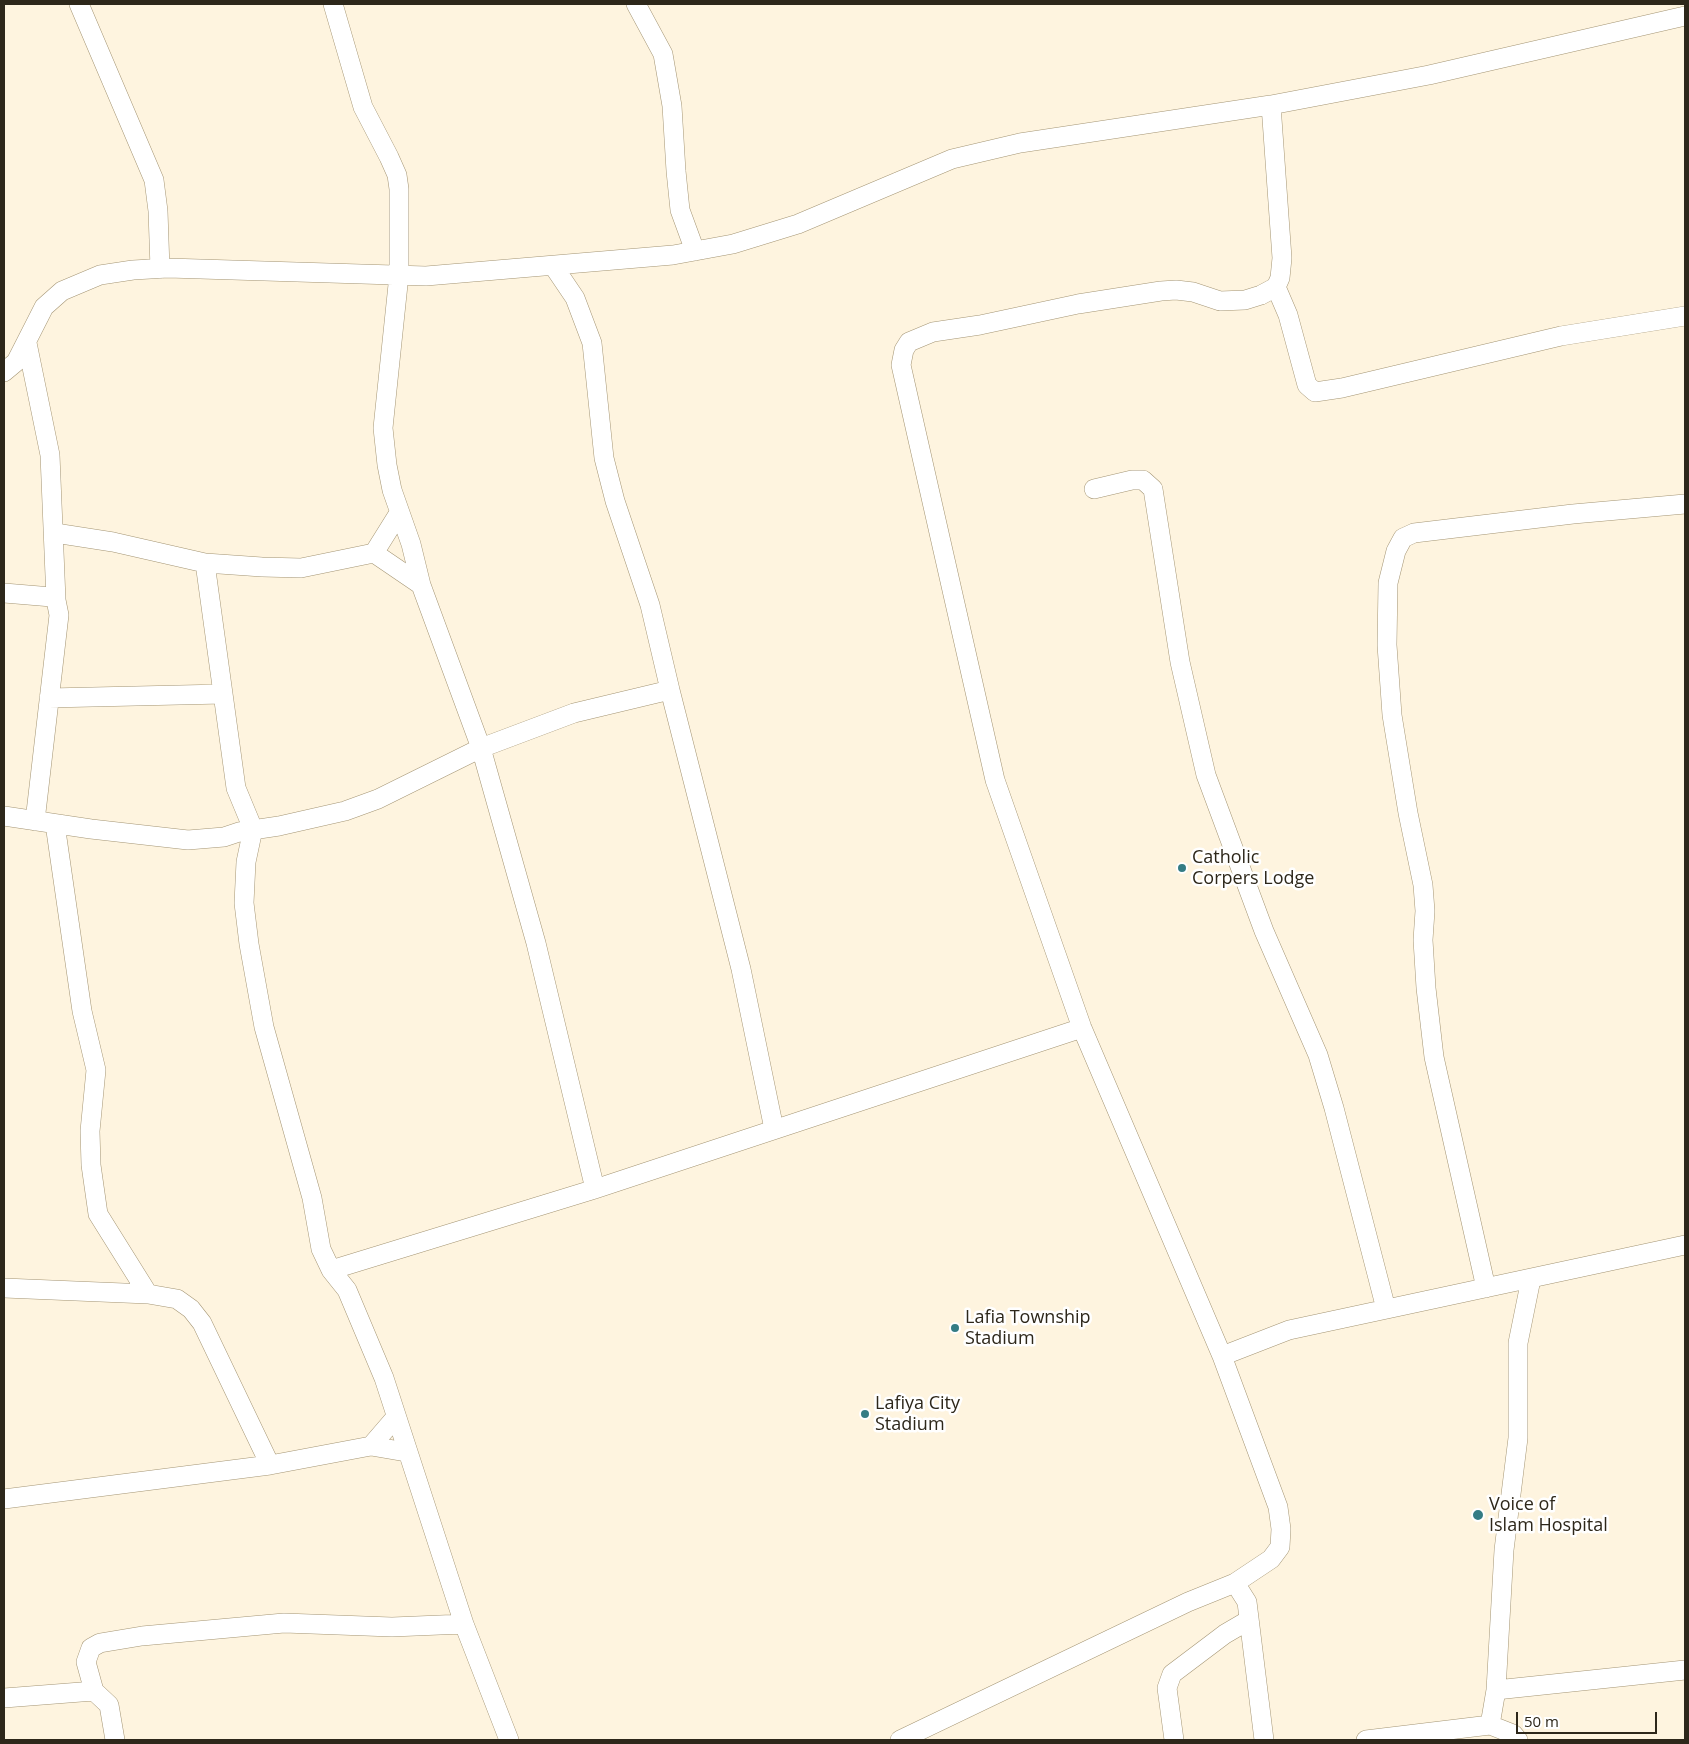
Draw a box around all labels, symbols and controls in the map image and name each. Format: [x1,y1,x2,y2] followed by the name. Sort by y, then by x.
[1192,847,1314,890] place label: Catholic Corpers Lodge
[1176,862,1188,874] marker: Catholic Corpers Lodge
[965,1307,1091,1350] place label: Lafia Township Stadium
[949,1322,961,1334] marker: Lafia Township Stadium
[875,1393,960,1436] place label: Lafiya City Stadium
[859,1408,871,1420] marker: Lafiya City Stadium
[1489,1494,1608,1536] place label: Voice of Islam Hospital
[1471,1508,1485,1522] marker: Voice of Islam Hospital
[1519,1702,1660,1734] scale bar
[1524,1711,1559,1731] text: 50 m

